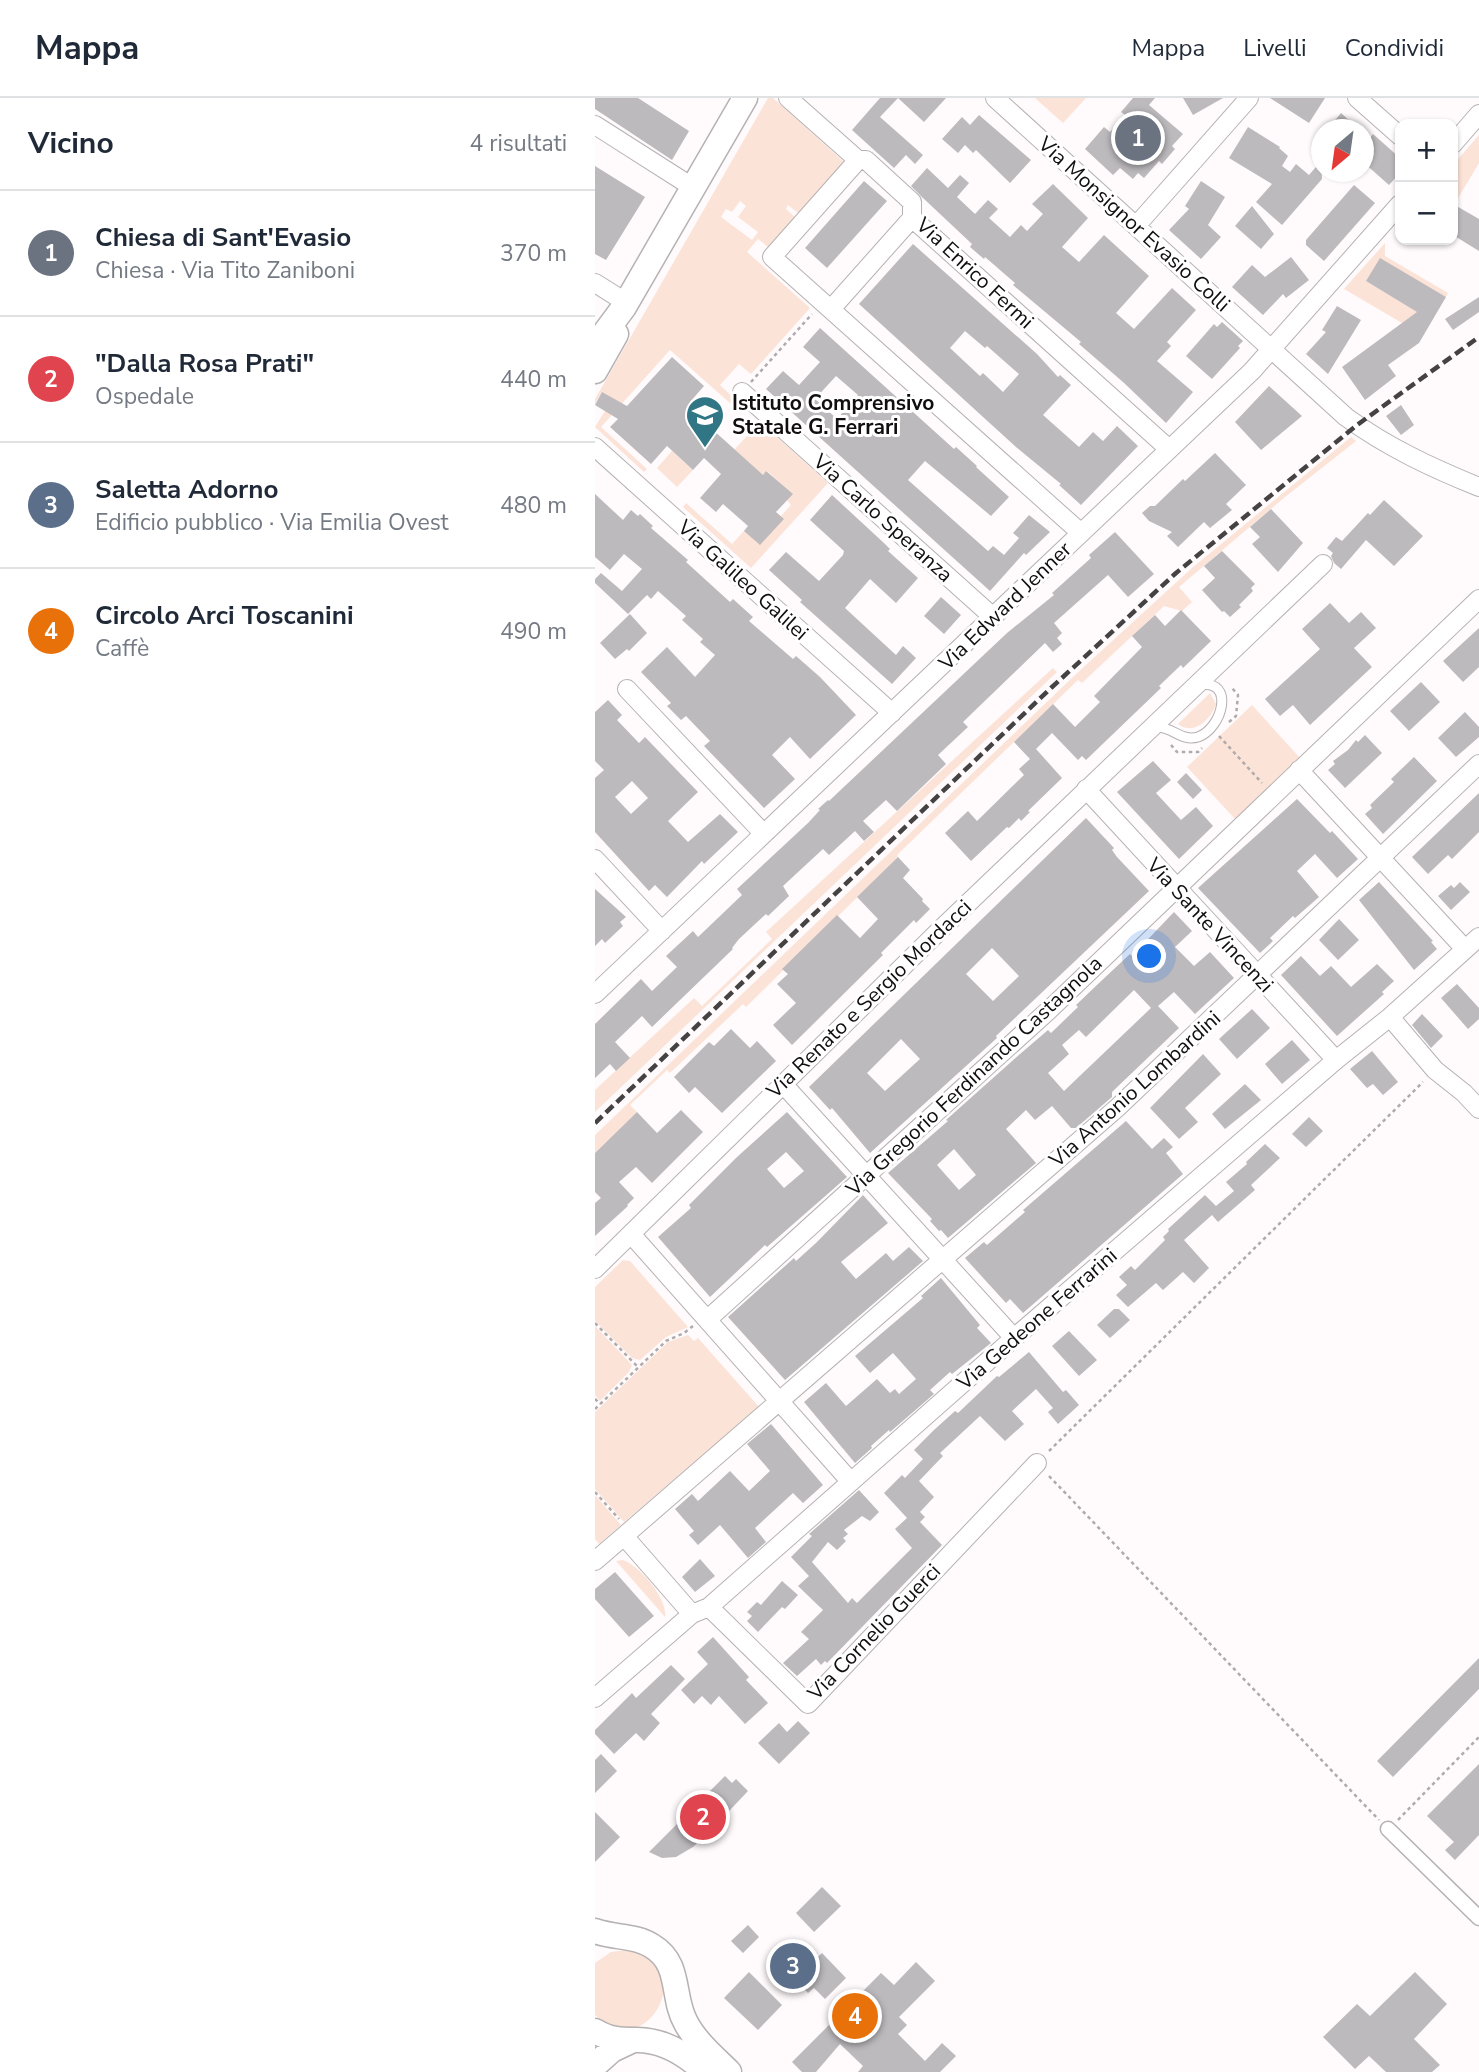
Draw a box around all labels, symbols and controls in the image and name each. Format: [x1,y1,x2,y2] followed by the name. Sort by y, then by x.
[35,26,139,71] text: Mappa
[1131,32,1205,64] text: Mappa
[1243,32,1307,64] text: Livelli
[1345,32,1444,64] text: Condividi
[1115,112,1161,164] pin: 1
[1311,119,1374,182] north arrow
[1395,119,1458,245] map controls
[1395,119,1458,182] button: +
[28,123,114,164] text: Vicino
[470,128,567,159] text: 4 risultati
[1031,129,1236,318] street label: Via Monsignor Evasio Colli
[1395,182,1458,245] button: −
[909,210,1040,335] street label: Via Enrico Fermi
[95,220,351,255] text: Chiesa di Sant'Evasio
[44,238,58,269] text: 1
[500,238,567,269] text: 370 m
[95,255,355,286] text: Chiesa · Via Tito Zaniboni
[95,346,314,381] text: "Dalla Rosa Prati"
[44,364,58,395] text: 2
[500,364,567,395] text: 440 m
[95,381,194,412] text: Ospedale
[732,389,934,441] place label: Istituto Comprensivo Statale G. Ferrari
[684,394,726,449] school or university icon: Istituto Comprensivo Statale G. Ferrari
[806,447,959,588] street label: Via Carlo Speranza
[95,472,278,507] text: Saletta Adorno
[44,490,58,521] text: 3
[500,490,567,521] text: 480 m
[95,507,449,538] text: Edificio pubblico · Via Emilia Ovest
[671,513,815,646] street label: Via Galileo Galilei
[932,535,1078,677] street label: Via Edward Jenner
[95,598,354,633] text: Circolo Arci Toscanini
[44,616,58,647] text: 4
[500,616,567,647] text: 490 m
[95,633,149,664] text: Caffè
[1140,851,1280,998] street label: Via Sante Vincenzi
[760,893,978,1105] street label: Via Renato e Sergio Mordacci
[1132,939,1166,973] your location
[839,950,1108,1203] street label: Via Gregorio Ferdinando Castagnola
[1043,1004,1227,1174] street label: Via Antonio Lombardini
[950,1242,1123,1397] street label: Via Gedeone Ferrarini
[801,1558,947,1707] street label: Via Cornelio Guerci
[680,1791,726,1843] pin: 2
[770,1940,816,1992] pin: 3
[832,1990,878,2042] pin: 4

